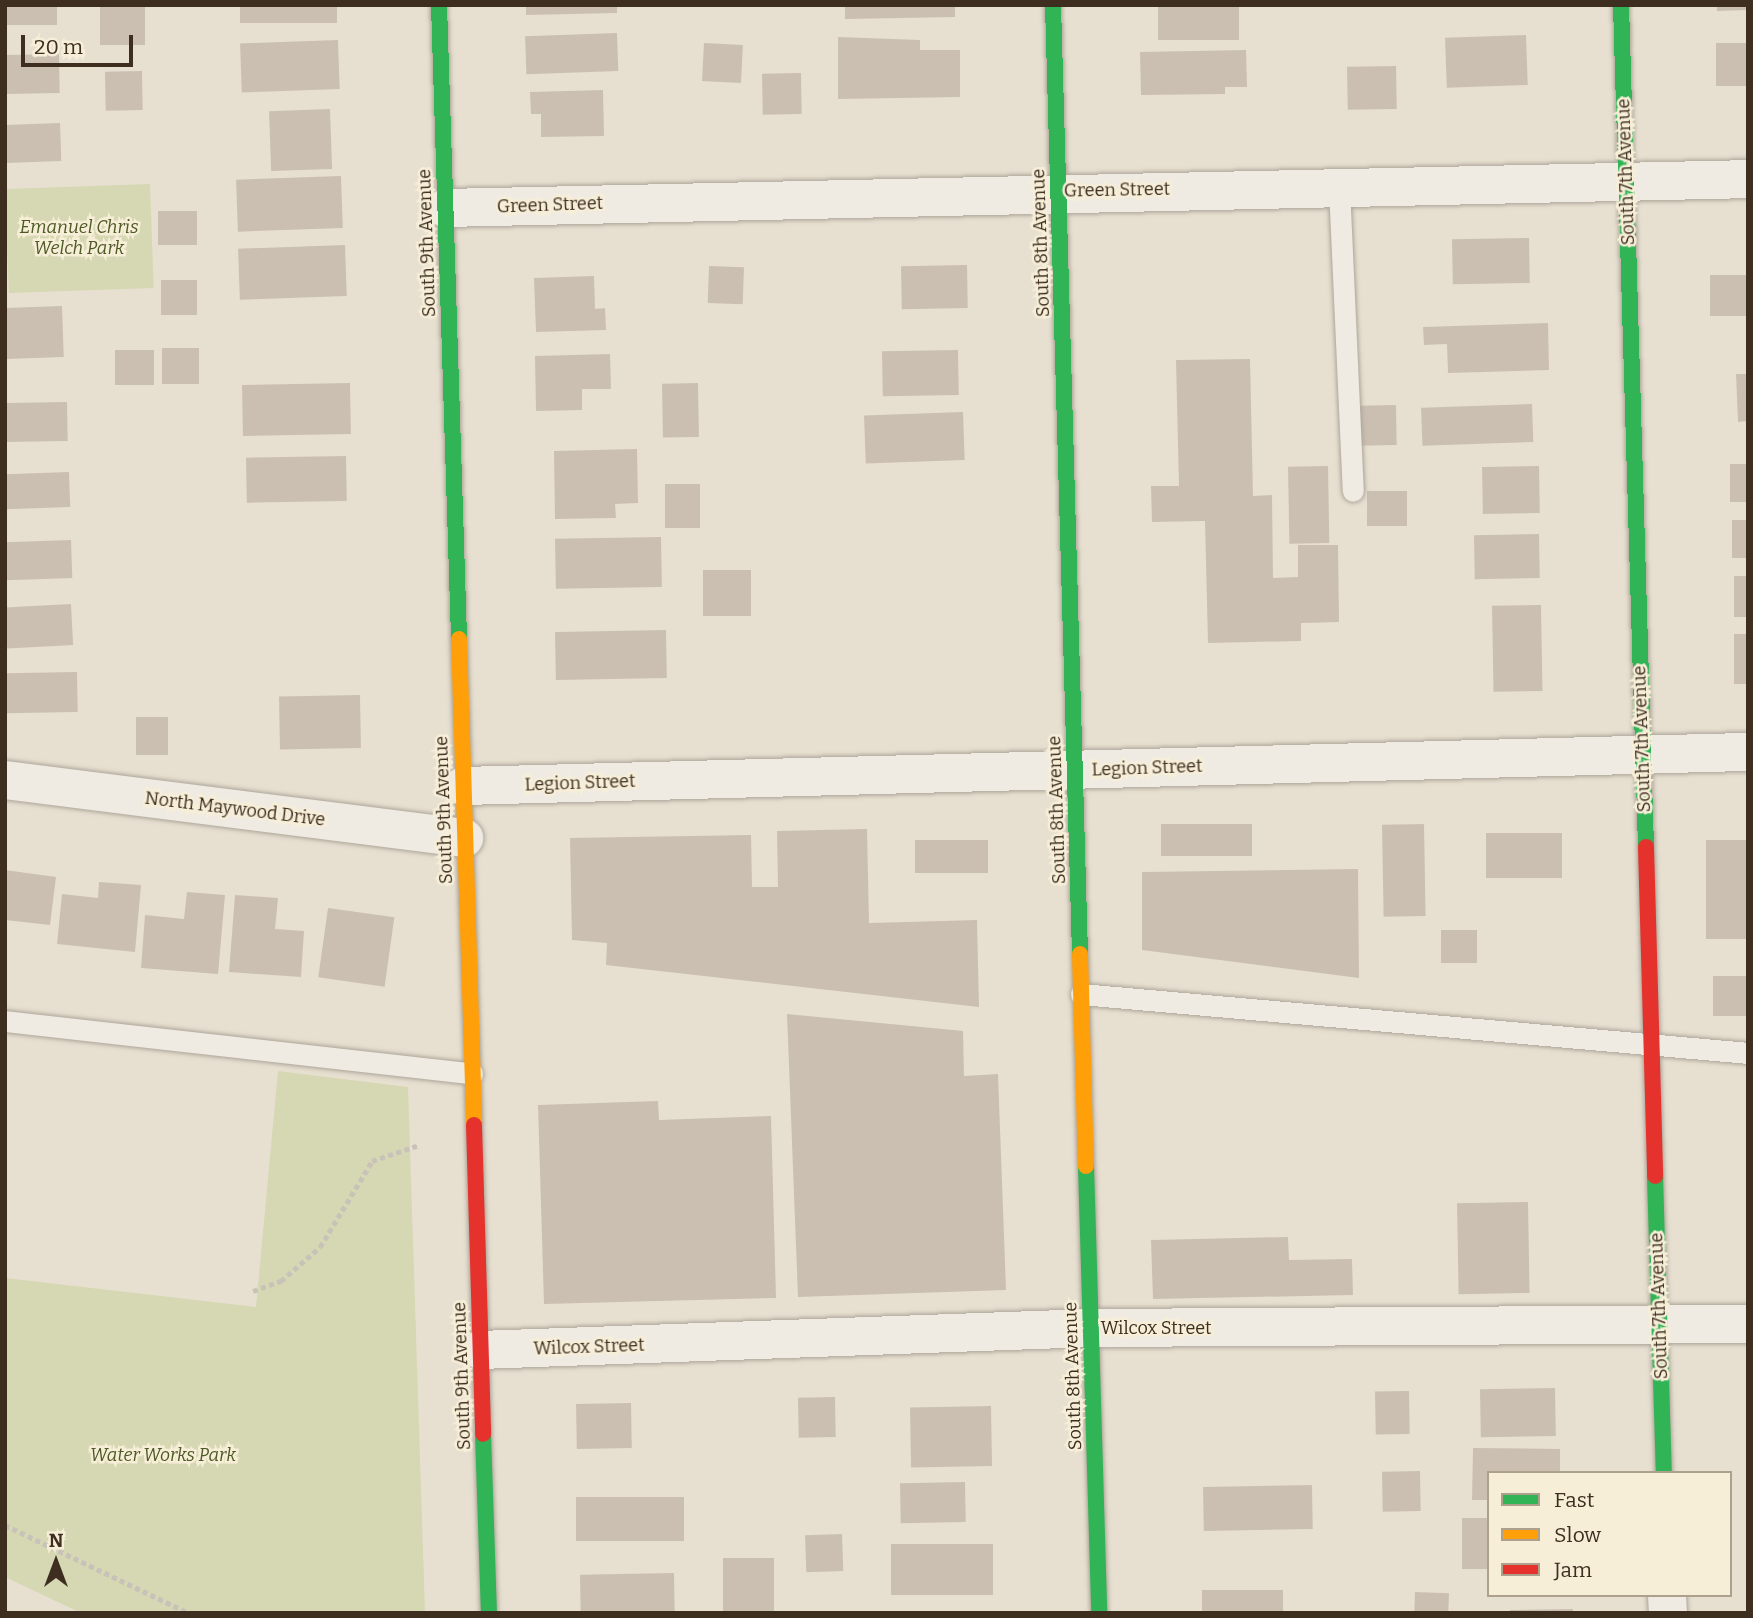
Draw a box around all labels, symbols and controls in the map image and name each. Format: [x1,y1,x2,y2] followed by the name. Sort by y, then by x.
[24,21,136,65] scale bar
[34,34,83,60] text: 20 m
[1613,98,1639,246] street label: South 7th Avenue
[414,169,440,317] street label: South 9th Avenue
[1028,169,1054,317] street label: South 8th Avenue
[1064,178,1170,202] street label: Green Street
[496,192,604,218] street label: Green Street
[19,217,139,260] park label: Emanuel Chris Welch Park
[1629,665,1655,813] street label: South 7th Avenue
[431,736,457,884] street label: South 9th Avenue
[1044,736,1070,884] street label: South 8th Avenue
[1091,755,1203,781] street label: Legion Street
[524,770,636,796] street label: Legion Street
[144,787,326,831] street label: North Maywood Drive
[1646,1232,1672,1380] street label: South 7th Avenue
[449,1302,475,1450] street label: South 9th Avenue
[1060,1302,1086,1450] street label: South 8th Avenue
[1100,1317,1212,1339] street label: Wilcox Street
[533,1334,645,1360] street label: Wilcox Street
[90,1444,236,1466] park label: Water Works Park
[1487,1471,1732,1597] legend
[1554,1487,1594,1513] text: Fast
[1554,1522,1601,1548] text: Slow
[21,1527,91,1597] north arrow
[49,1529,63,1552] text: N
[1554,1557,1592,1583] text: Jam

